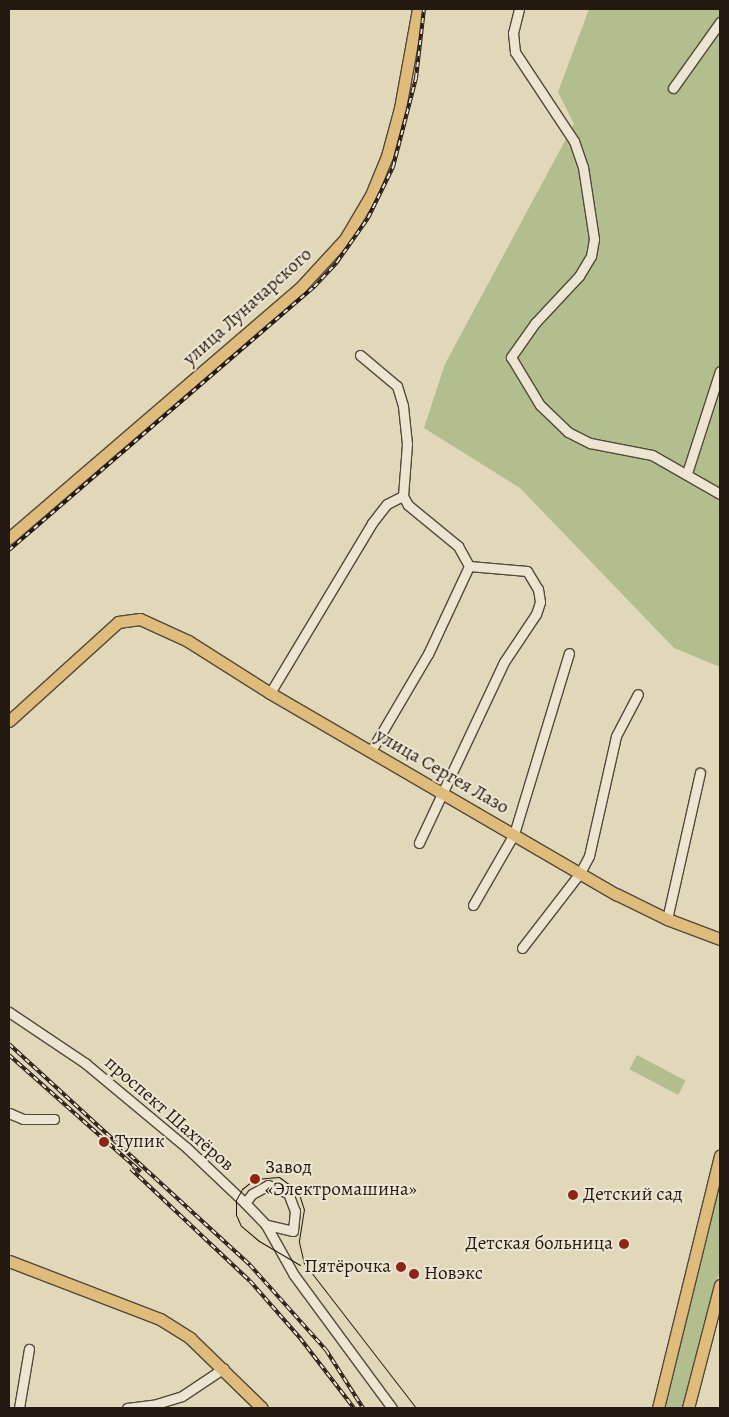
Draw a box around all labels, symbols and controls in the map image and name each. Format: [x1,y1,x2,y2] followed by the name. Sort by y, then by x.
[179,243,317,371] street label: улица Луначарского
[371,725,513,819] street label: улица Сергея Лазо
[100,1052,238,1176] street label: проспект Шахтёров
[115,1131,165,1153] place label: Тупик
[97,1135,111,1149] marker: Тупик
[265,1157,417,1201] place label: Завод «Электромашина»
[249,1173,261,1185] marker: Завод «Электромашина»
[583,1184,682,1206] place label: Детский сад
[567,1189,579,1201] marker: Детский сад
[466,1233,613,1255] place label: Детская больница
[617,1237,631,1251] marker: Детская больница
[304,1256,391,1278] place label: Пятёрочка
[395,1261,407,1273] marker: Пятёрочка
[424,1263,483,1285] place label: Новэкс
[408,1268,420,1280] marker: Новэкс

